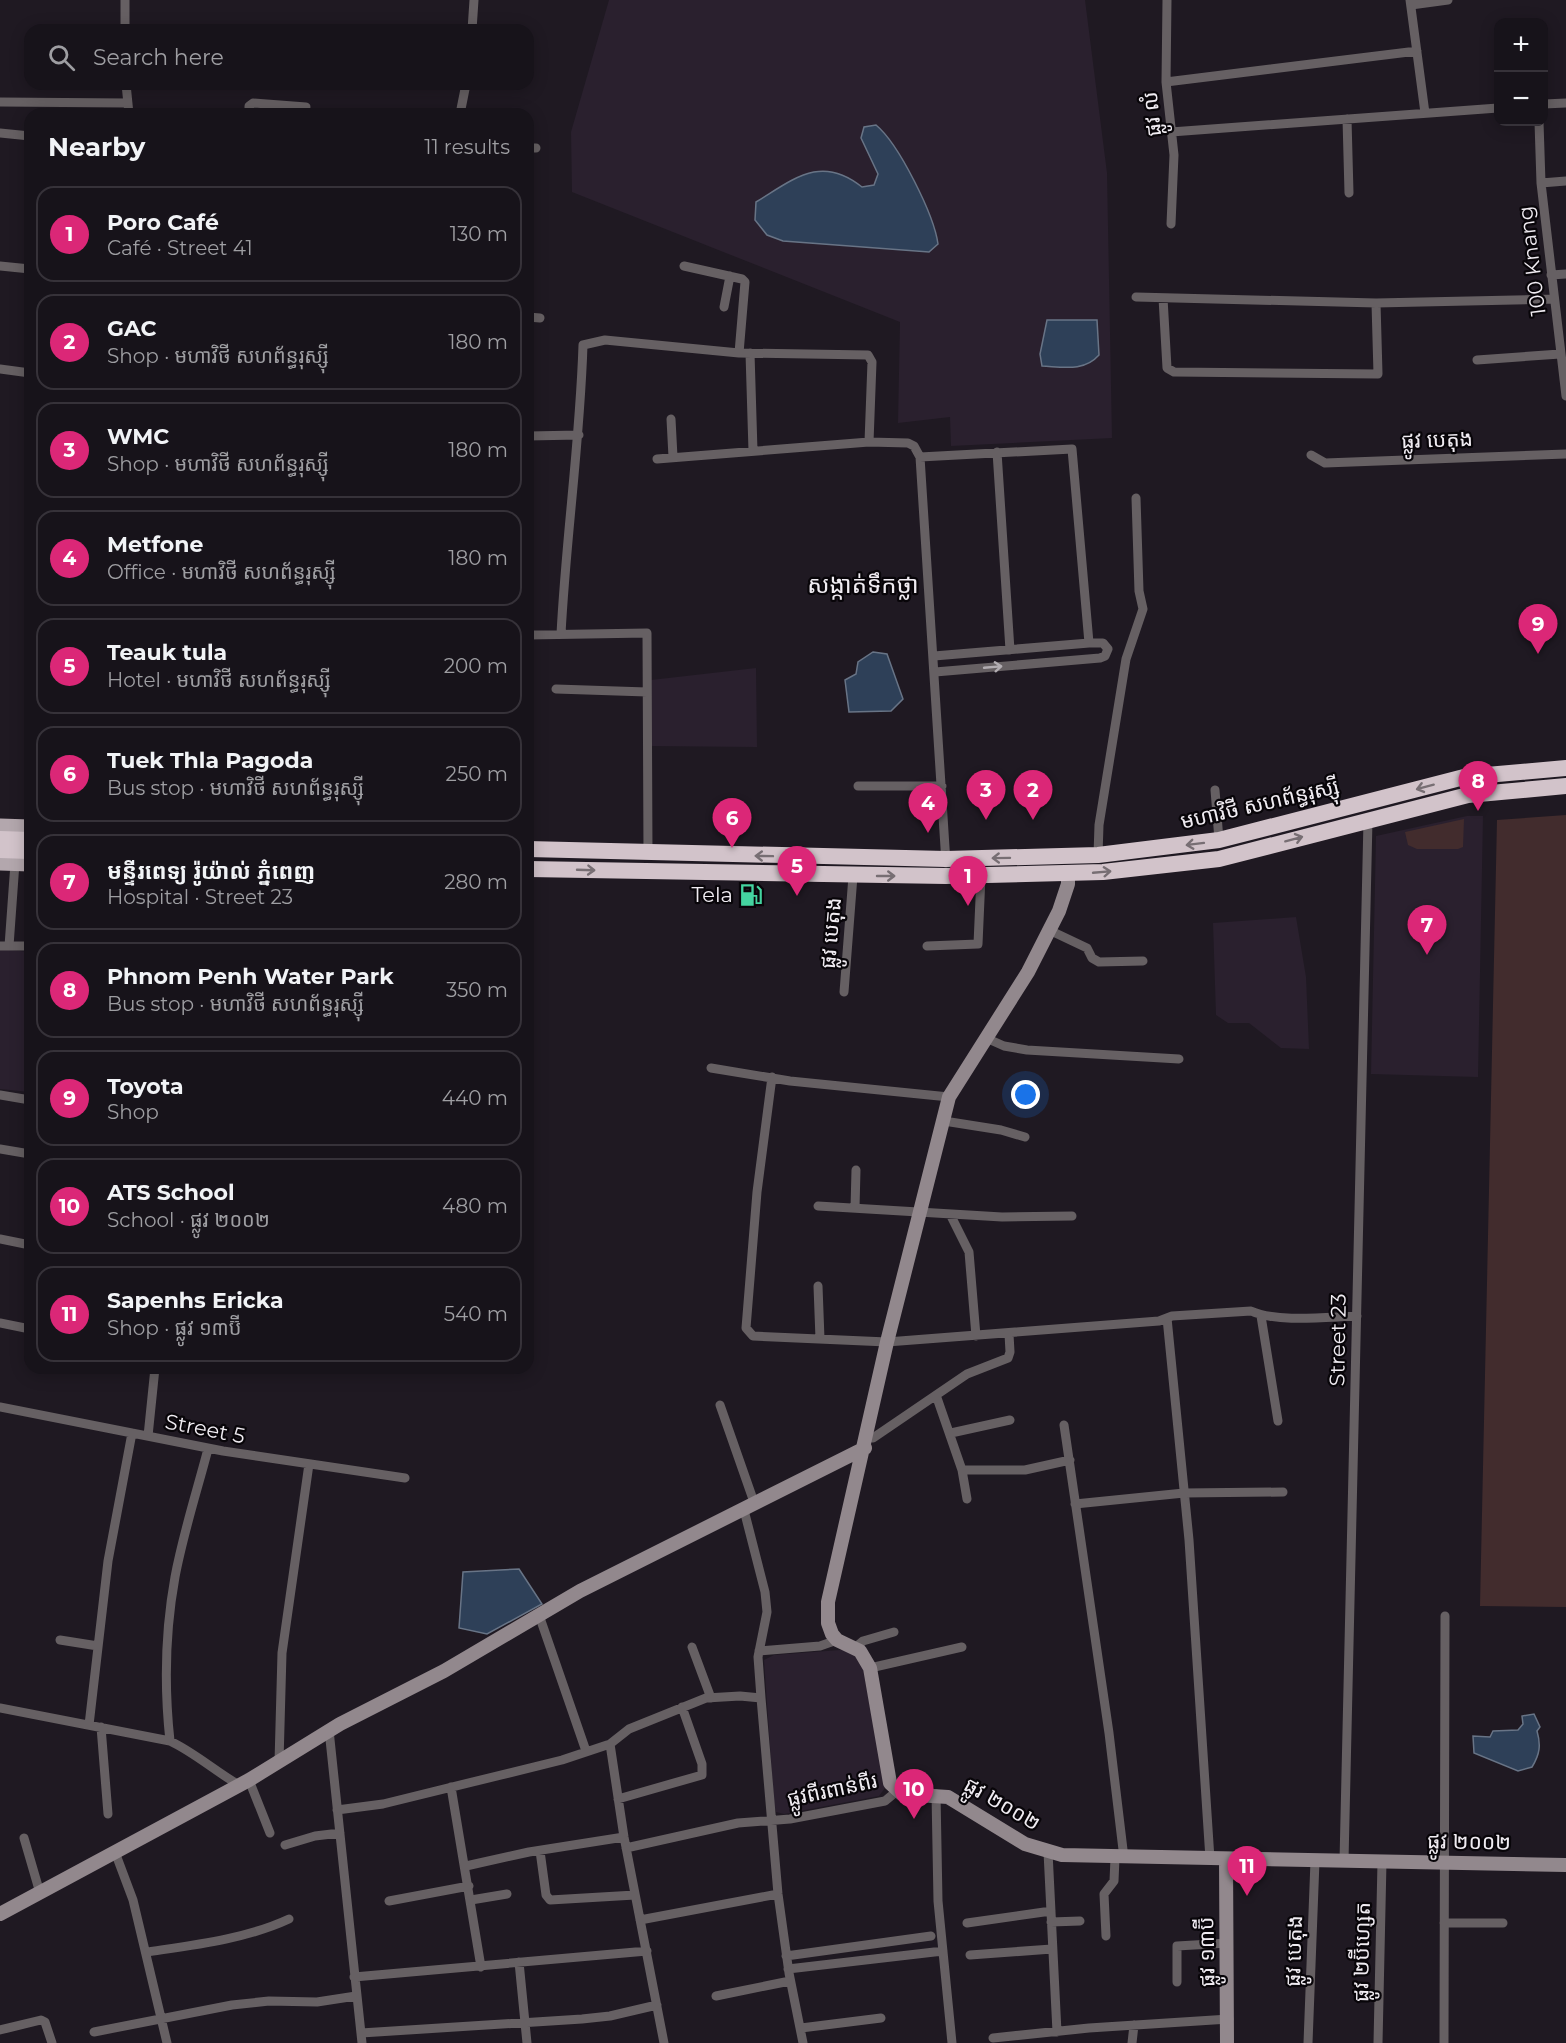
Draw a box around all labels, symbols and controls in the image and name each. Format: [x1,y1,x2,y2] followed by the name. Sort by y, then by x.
[1494,18,1548,126] map controls
[1494,18,1548,72] button: +
[24,24,534,90] search box
[45,41,78,74] icon: search
[93,44,224,71] text: Search here
[1494,72,1548,126] button: −
[1137,90,1173,138] street label: ផ្លូវ លំ
[48,131,145,163] text: Nearby
[424,135,510,159] text: 11 results
[1512,205,1551,318] street label: 100 Knang
[107,209,219,236] text: Poro Café
[66,222,73,246] text: 1
[450,222,508,246] text: 130 m
[107,236,253,260] text: Café · Street 41
[107,315,157,342] text: GAC
[64,330,75,354] text: 2
[448,330,508,354] text: 180 m
[107,344,329,368] text: Shop · មហាវិថី សហព័ន្ធរុស្ស៊ី
[107,423,169,450] text: WMC
[1401,426,1474,460] street label: ផ្លូវ បេតុង
[64,438,75,462] text: 3
[448,438,508,462] text: 180 m
[107,452,329,476] text: Shop · មហាវិថី សហព័ន្ធរុស្ស៊ី
[107,531,203,558] text: Metfone
[63,546,76,570] text: 4
[448,546,508,570] text: 180 m
[107,560,336,584] text: Office · មហាវិថី សហព័ន្ធរុស្ស៊ី
[807,570,919,600] district label: សង្កាត់ទឹកថ្លា
[1518,604,1558,654] pin: 9
[107,639,227,666] text: Teauk tula
[64,654,75,678] text: 5
[444,654,508,678] text: 200 m
[983,661,1003,672] one-way arrow
[107,668,331,692] text: Hotel · មហាវិថី សហព័ន្ធរុស្ស៊ី
[107,747,313,774] text: Tuek Thla Pagoda
[63,762,76,786] text: 6
[446,762,508,786] text: 250 m
[1458,762,1498,811] pin: 8
[966,770,1006,820] pin: 3
[1014,770,1052,820] pin: 2
[1178,773,1343,840] street label: មហាវិថី សហព័ន្ធរុស្ស៊ី
[107,776,364,800] text: Bus stop · មហាវិថី សហព័ន្ធរុស្ស៊ី
[1416,782,1435,793] one-way arrow
[908,784,948,833] pin: 4
[712,798,752,848] pin: 6
[1284,833,1303,844] one-way arrow
[1186,838,1206,849] one-way arrow
[778,846,816,896] pin: 5
[755,850,775,861] one-way arrow
[991,852,1011,864] one-way arrow
[948,856,988,906] pin: 1
[107,858,315,885] text: មន្ទីរពេទ្យ រ៉ូយ៉ាល់ ភ្នំពេញ
[576,864,596,876] one-way arrow
[1092,866,1112,877] one-way arrow
[63,870,76,894] text: 7
[444,870,508,894] text: 280 m
[876,870,896,882] one-way arrow
[691,882,733,907] place label: Tela
[738,882,764,908] fuel station icon: Tela
[107,885,293,909] text: Hospital · Street 23
[815,896,853,970] street label: ផ្លូវ បេតុង
[1408,906,1446,955] pin: 7
[107,963,394,990] text: Phnom Penh Water Park
[63,978,76,1002] text: 8
[446,978,508,1002] text: 350 m
[107,992,364,1016] text: Bus stop · មហាវិថី សហព័ន្ធរុស្ស៊ី
[107,1073,183,1100] text: Toyota
[1011,1080,1040,1109] your location
[63,1086,76,1110] text: 9
[442,1086,508,1110] text: 440 m
[107,1100,159,1124] text: Shop
[107,1179,235,1206] text: ATS School
[59,1194,80,1218] text: 10
[442,1194,508,1218] text: 480 m
[107,1208,270,1232] text: School · ផ្លូវ ២០០២
[107,1287,283,1314] text: Sapenhs Ericka
[1324,1293,1351,1387] street label: Street 23
[62,1302,77,1326] text: 11
[444,1302,508,1326] text: 540 m
[107,1316,242,1340] text: Shop · ផ្លូវ ១៣ប៊ី
[163,1409,247,1449] street label: Street 5
[784,1768,881,1818] street label: ផ្លូវពីរពាន់ពីរ
[894,1770,934,1819] pin: 10
[956,1772,1045,1842] street label: ផ្លូវ ២០០២
[1427,1828,1511,1862] street label: ផ្លូវ ២០០២
[1228,1846,1266,1896] pin: 11
[1347,1902,1382,2002] street label: ផ្លូវ ២ប៊ីហ្សេត
[1280,1915,1314,1988] street label: ផ្លូវ បេតុង
[1192,1916,1227,1987] street label: ផ្លូវ ១៣ប៊ី

